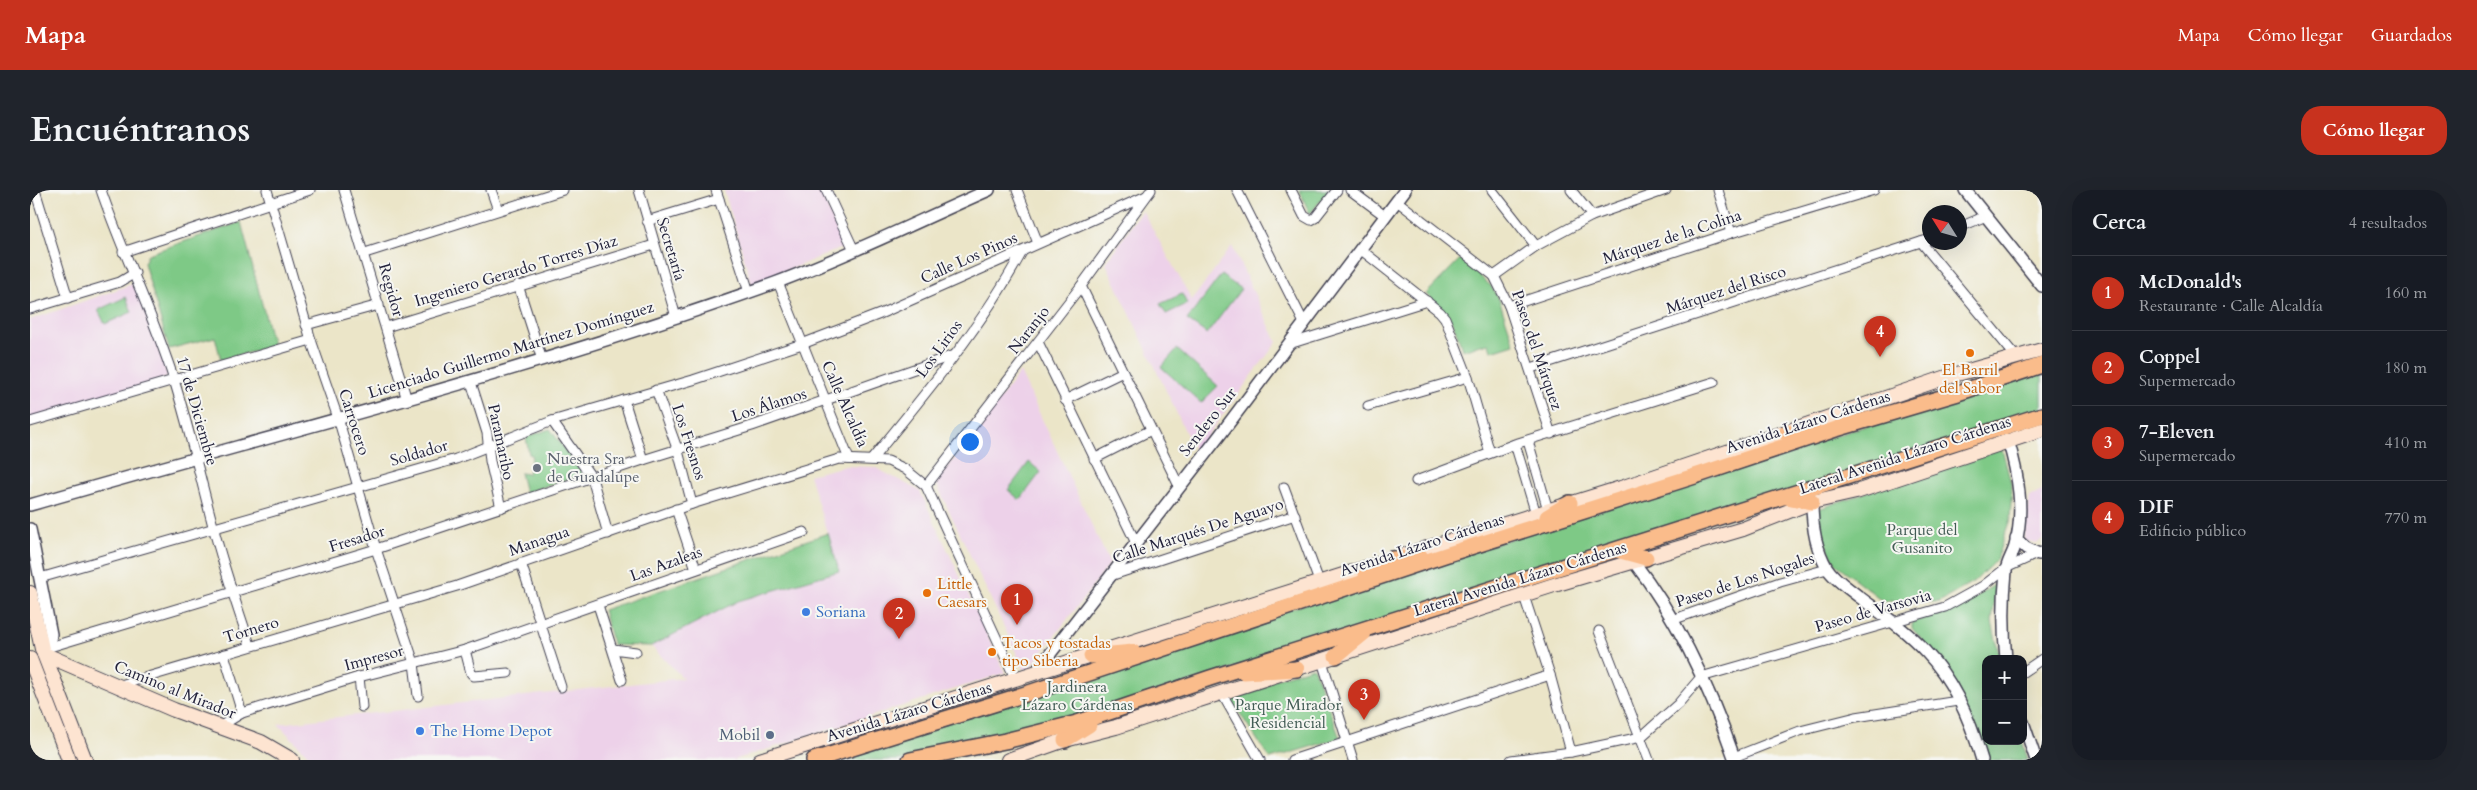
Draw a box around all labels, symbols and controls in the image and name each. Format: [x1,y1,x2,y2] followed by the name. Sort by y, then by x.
[25,19,86,52] text: Mapa
[2178,23,2220,48] text: Mapa
[2248,23,2343,48] text: Cómo llegar
[2371,23,2452,48] text: Guardados
[30,106,251,154] text: Encuéntranos
[2301,106,2447,155] button: Cómo llegar
[1600,204,1744,270] street label: Márquez de la Colina
[1922,205,1967,250] north arrow
[2092,208,2146,237] text: Cerca
[2349,212,2427,234] text: 4 resultados
[651,215,691,283] street label: Secretaría
[917,227,1021,289] street label: Calle Los Pinos
[412,230,620,312] street label: Ingeniero Gerardo Torres Díaz
[1663,260,1789,320] street label: Márquez del Risco
[373,261,409,320] street label: Regidor
[2139,269,2242,295] text: McDonald's
[2104,282,2112,304] text: 1
[2385,282,2427,304] text: 160 m
[1506,287,1568,413] street label: Paseo del Márquez
[2139,295,2323,317] text: Restaurante · Calle Alcaldía
[365,296,657,404] street label: Licenciado Guillermo Martínez Domínguez
[1003,301,1055,359] street label: Naranjo
[911,316,967,382] street label: Los Lirios
[1864,316,1896,357] pin: 4
[2139,344,2200,370] text: Coppel
[1964,347,1976,359] marker: El Barril del Sabor
[171,354,223,468] street label: 17 de Diciembre
[816,357,874,451] street label: Calle Alcaldía
[2104,357,2112,379] text: 2
[2385,357,2427,379] text: 180 m
[1939,359,2001,399] place label: El Barril del Sabor
[2139,370,2235,392] text: Supermercado
[729,383,809,427] street label: Los Álamos
[1174,383,1242,461] street label: Sendero Sur
[1723,385,1893,459] street label: Avenida Lázaro Cárdenas
[333,386,375,458] street label: Carrocero
[666,401,712,483] street label: Los Fresnos
[482,402,520,482] street label: Paramaribo
[1796,410,2014,500] street label: Lateral Avenida Lázaro Cárdenas
[2139,419,2215,445] text: 7-Eleven
[957,429,983,455] your location
[2104,432,2112,454] text: 3
[2385,432,2427,454] text: 410 m
[388,434,451,472] street label: Soldador
[2139,445,2235,467] text: Supermercado
[547,448,640,488] place label: Nuestra Sra de Guadalupe
[531,462,543,474] marker: Nuestra Sra de Guadalupe
[1110,493,1287,569] street label: Calle Marqués De Aguayo
[2139,494,2174,520] text: DIF
[2104,507,2112,529] text: 4
[2385,507,2427,529] text: 770 m
[1337,508,1507,582] street label: Avenida Lázaro Cárdenas
[1887,519,1957,559] park label: Parque del Gusanito
[326,520,388,558] street label: Fresador
[506,520,572,562] street label: Managua
[2139,520,2246,542] text: Edificio público
[1411,536,1629,622] street label: Lateral Avenida Lázaro Cárdenas
[627,541,705,587] street label: Las Azaleas
[1673,547,1817,613] street label: Paseo de Los Nogales
[937,573,987,613] place label: Little Caesars
[1001,584,1033,625] pin: 1
[1812,584,1934,638] street label: Paseo de Varsovia
[921,587,933,599] marker: Little Caesars
[883,598,915,639] pin: 2
[816,601,866,623] place label: Soriana
[800,606,812,618] marker: Soriana
[220,611,282,649] street label: Tornero
[1002,632,1111,672] place label: Tacos y tostadas tipo Siberia
[342,640,406,676] street label: Impresor
[986,646,998,658] marker: Tacos y tostadas tipo Siberia
[111,655,239,725] street label: Camino al Mirador
[1982,655,2027,745] map controls
[1982,655,2027,700] button: +
[824,676,994,748] street label: Avenida Lázaro Cárdenas
[1021,676,1133,716] park label: Jardinera Lázaro Cárdenas
[1348,679,1380,720] pin: 3
[1235,694,1341,734] park label: Parque Mirador Residencial
[1982,700,2027,745] button: −
[430,720,552,742] place label: The Home Depot
[719,724,760,746] place label: Mobil
[414,725,426,737] marker: The Home Depot
[764,729,776,741] marker: Mobil

